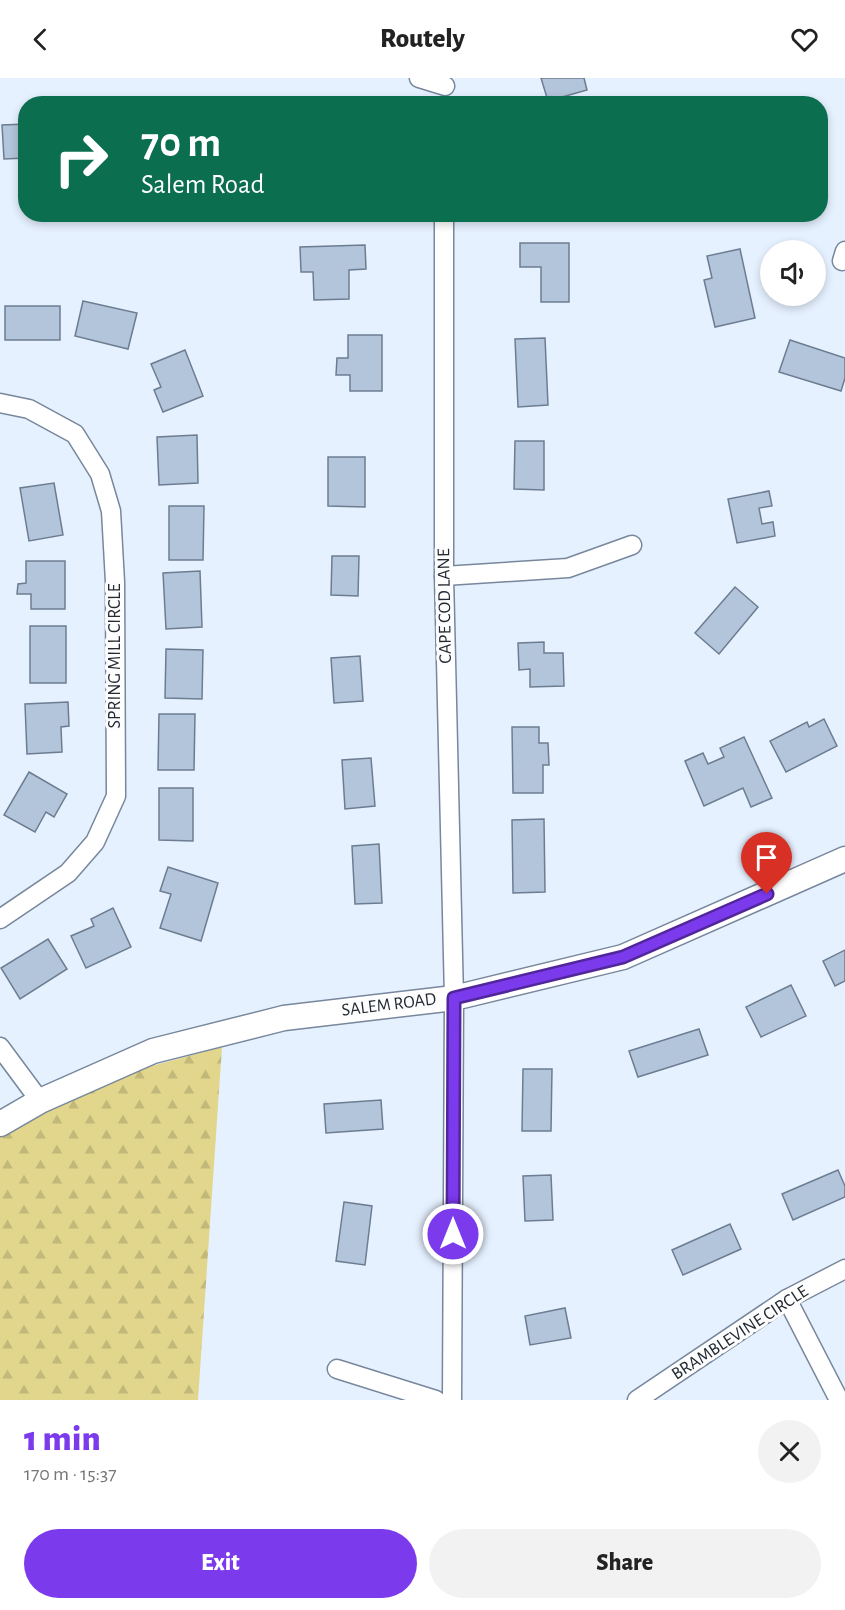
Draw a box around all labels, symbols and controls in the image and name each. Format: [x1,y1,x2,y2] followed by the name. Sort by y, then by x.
[24,23,57,56] icon: back
[788,23,821,56] icon: heart
[380,25,465,52] text: Routely
[42,120,120,198] icon: right
[141,122,221,164] text: 70 m
[141,171,265,198] text: Salem Road
[760,240,826,306] map controls
[760,240,826,306] button: sound
[435,548,455,664] street label: CAPE COD LANE
[106,583,124,728] street label: SPRING MILL CIRCLE
[741,832,792,894] pin
[750,841,783,874] icon: arrive
[341,990,437,1020] street label: SALEM ROAD
[421,1202,485,1266] position arrow
[669,1282,812,1384] street label: BRAMBLEVINE CIRCLE
[758,1420,821,1483] button: close
[24,1421,101,1457] text: 1 min
[24,1464,117,1484] text: 170 m · 15:37
[24,1529,417,1598] button: Exit
[429,1529,821,1598] button: Share

